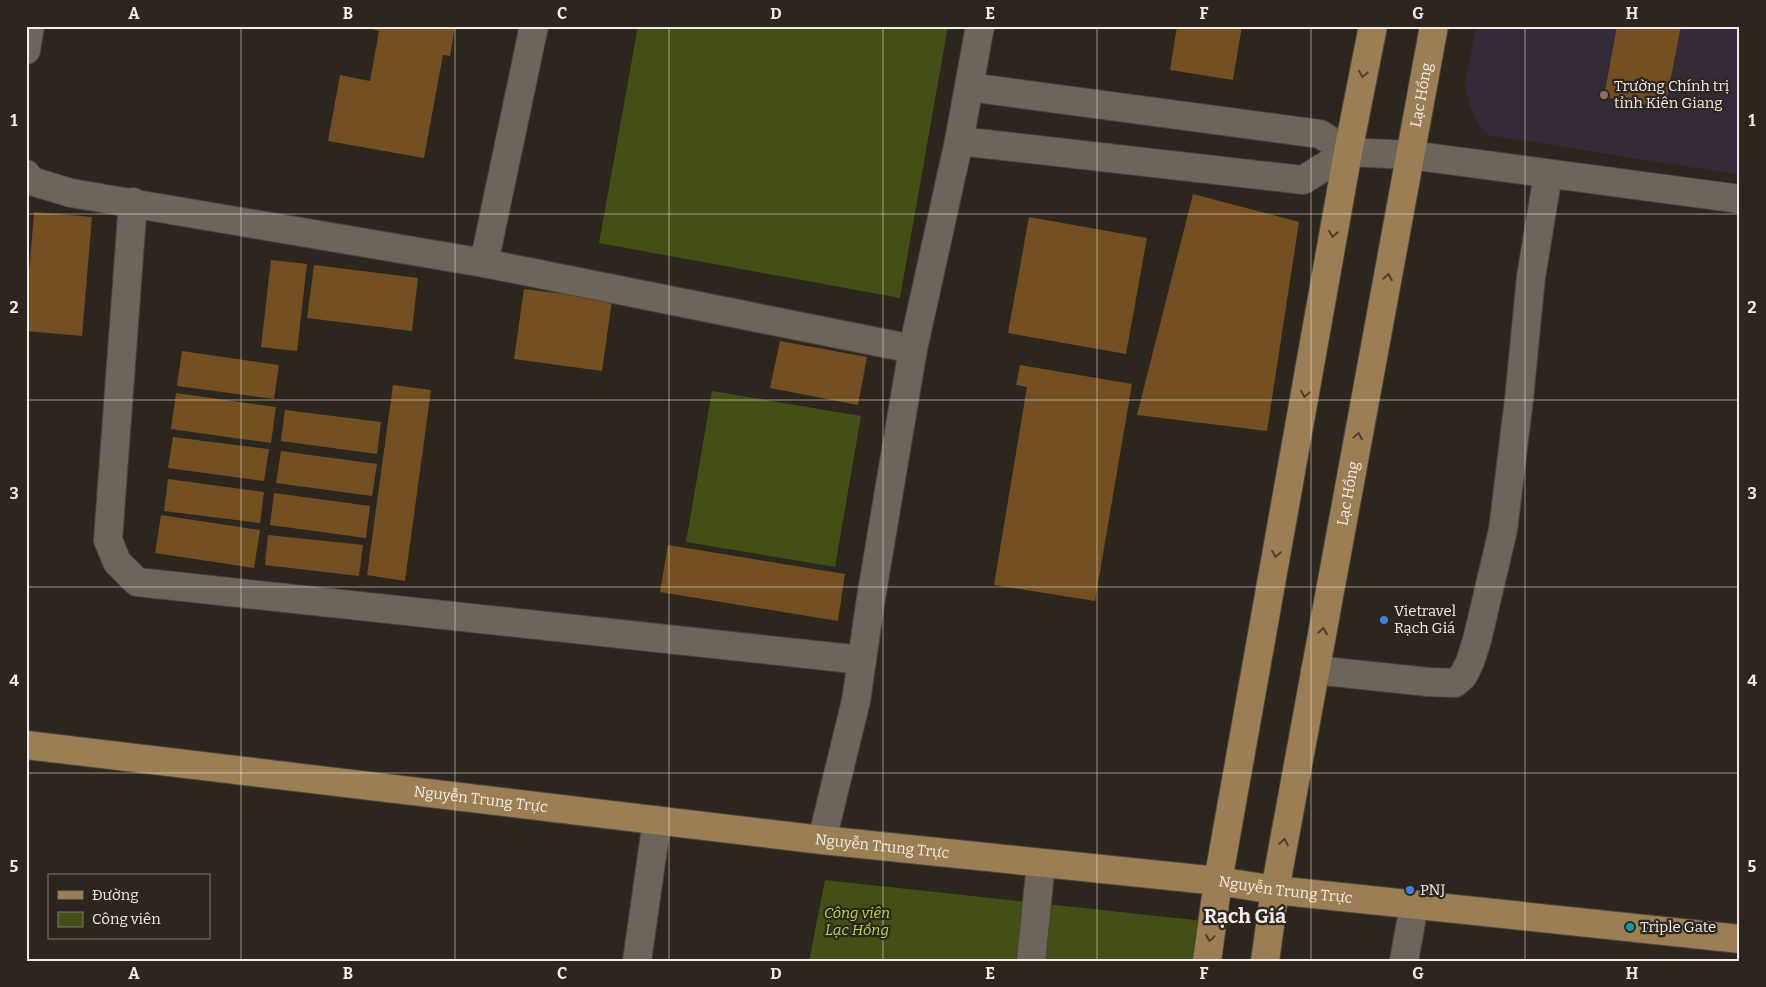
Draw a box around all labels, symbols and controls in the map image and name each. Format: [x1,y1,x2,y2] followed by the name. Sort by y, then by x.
[128,4,140,23] text: A
[343,4,353,23] text: B
[557,4,567,23] text: C
[770,4,782,23] text: D
[985,4,995,23] text: E
[1200,4,1209,23] text: F
[1412,4,1424,23] text: G
[1626,4,1639,23] text: H
[1407,61,1436,129] street label: Lạc Hồng
[1359,70,1369,78] one-way arrow
[1614,77,1730,112] place label: Trường Chính trị tỉnh Kiên Giang
[1598,89,1610,101] marker: Trường Chính trị tỉnh Kiên Giang
[11,111,18,130] text: 1
[1749,111,1756,130] text: 1
[1329,229,1339,238] one-way arrow
[1382,272,1392,281] one-way arrow
[9,298,19,317] text: 2
[1747,298,1757,317] text: 2
[1300,389,1310,398] one-way arrow
[1353,432,1363,441] one-way arrow
[1333,460,1363,527] street label: Lạc Hồng
[9,484,19,503] text: 3
[1747,484,1757,503] text: 3
[1272,549,1282,558] one-way arrow
[1394,602,1456,637] place label: Vietravel Rạch Giá
[1378,614,1390,626] marker: Vietravel Rạch Giá
[1317,626,1327,635] one-way arrow
[9,671,19,690] text: 4
[1747,671,1757,690] text: 4
[413,782,549,816] street label: Nguyễn Trung Trực
[814,830,950,862] street label: Nguyễn Trung Trực
[1278,838,1288,846] one-way arrow
[10,857,19,876] text: 5
[1748,857,1757,876] text: 5
[1217,872,1354,907] street label: Nguyễn Trung Trực
[48,874,210,940] legend
[1420,881,1445,899] place label: PNJ
[1404,884,1416,896] marker: PNJ
[92,886,139,904] text: Đường
[824,904,890,939] park label: Công viên Lạc Hồng
[1204,904,1286,928] district label: Rạch Giá
[92,910,161,928] text: Công viên
[1640,918,1716,936] place label: Triple Gate
[1624,921,1636,933] marker: Triple Gate
[1206,934,1216,943] one-way arrow
[128,964,140,983] text: A
[343,964,353,983] text: B
[557,964,567,983] text: C
[770,964,782,983] text: D
[985,964,995,983] text: E
[1200,964,1209,983] text: F
[1412,964,1424,983] text: G
[1626,964,1639,983] text: H

